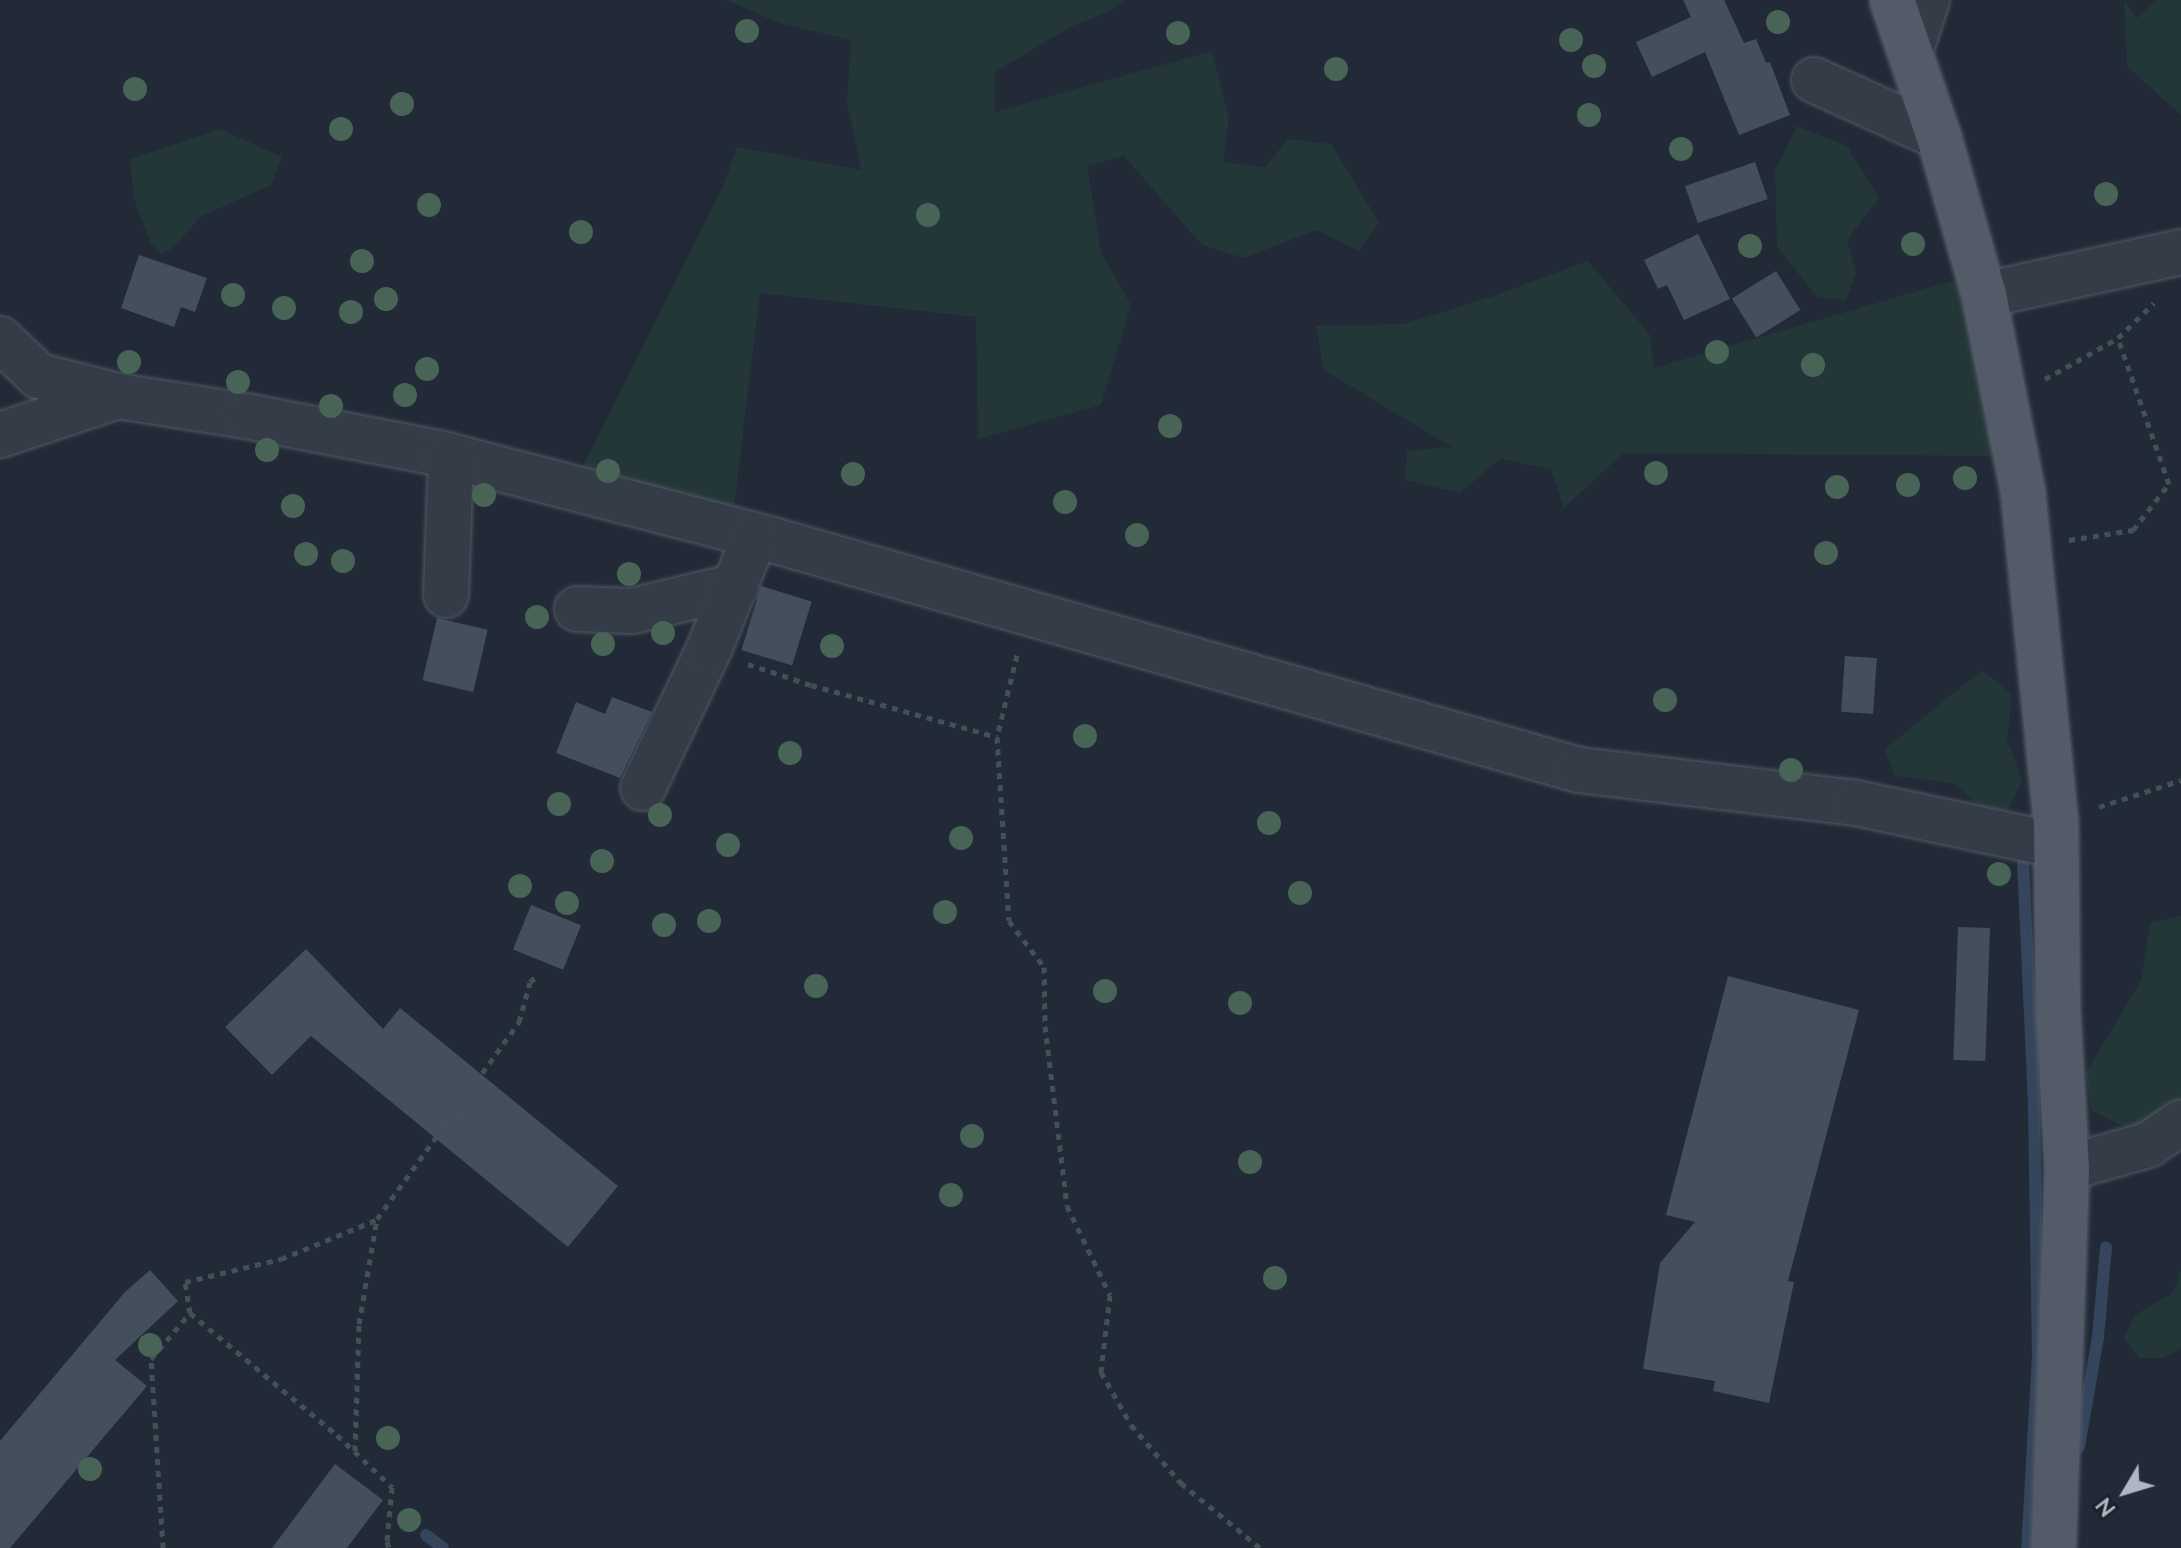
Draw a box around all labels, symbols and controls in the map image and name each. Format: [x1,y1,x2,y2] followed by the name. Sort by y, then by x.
[2085,1452,2165,1532] north arrow
[2089,1491,2123,1522] text: N

